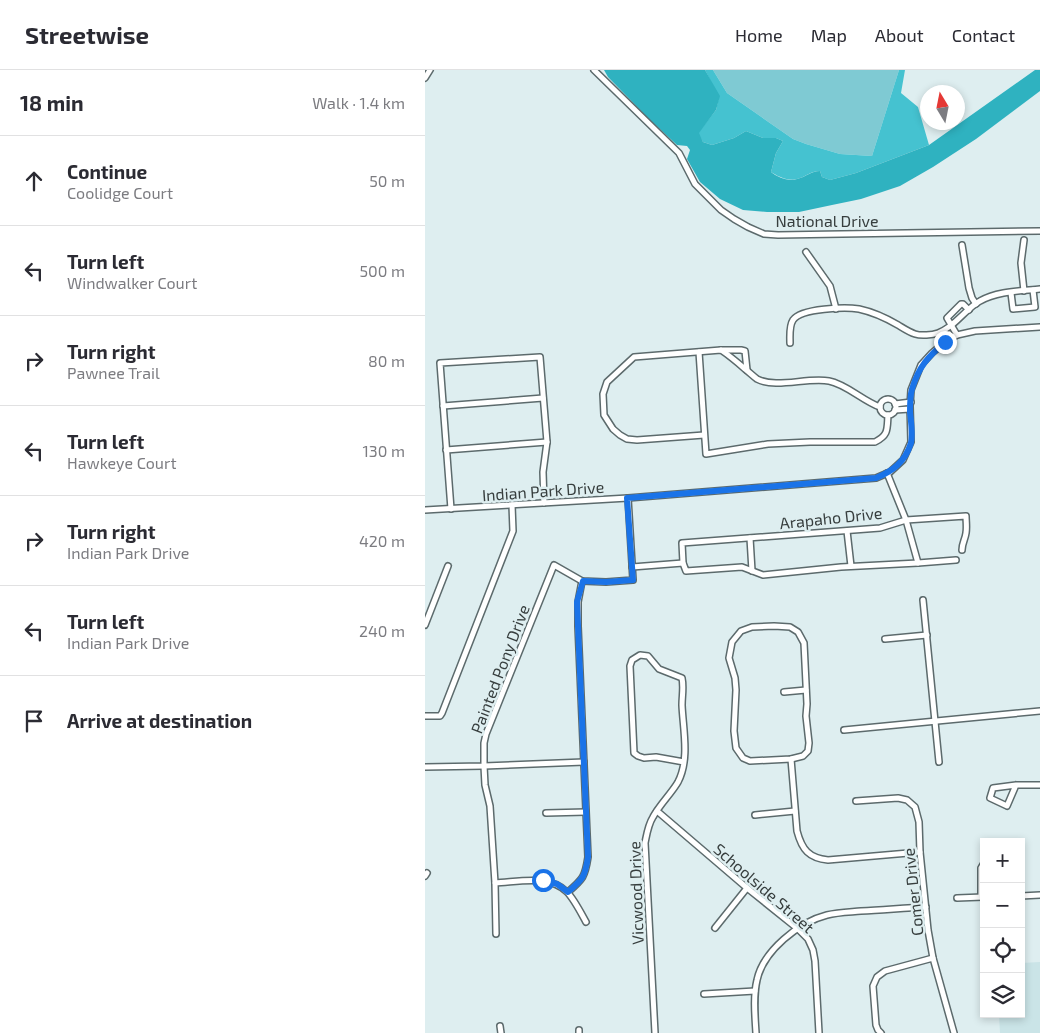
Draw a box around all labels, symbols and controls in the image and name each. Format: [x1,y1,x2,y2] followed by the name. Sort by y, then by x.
[25,20,149,49] text: Streetwise
[735,24,783,46] text: Home
[811,24,847,46] text: Map
[875,24,924,46] text: About
[952,24,1015,46] text: Contact
[920,85,965,130] north arrow
[20,90,84,115] text: 18 min
[312,93,405,112] text: Walk · 1.4 km
[67,160,147,183] text: Continue
[20,167,48,195] icon: ahead
[369,171,405,190] text: 50 m
[67,183,173,202] text: Coolidge Court
[775,211,879,230] street label: National Drive
[67,250,144,273] text: Turn left
[20,257,48,285] icon: left
[360,261,405,280] text: 500 m
[67,273,197,292] text: Windwalker Court
[934,331,957,354] route end
[67,340,155,363] text: Turn right
[20,347,48,375] icon: right
[368,351,405,370] text: 80 m
[67,363,160,382] text: Pawnee Trail
[67,430,144,453] text: Turn left
[20,437,48,465] icon: left
[363,441,405,460] text: 130 m
[67,453,176,472] text: Hawkeye Court
[481,477,605,504] street label: Indian Park Drive
[779,503,883,532] street label: Arapaho Drive
[67,520,155,543] text: Turn right
[20,527,48,555] icon: right
[359,531,405,550] text: 420 m
[67,543,189,562] text: Indian Park Drive
[466,602,533,736] street label: Painted Pony Drive
[67,610,144,633] text: Turn left
[20,617,48,645] icon: left
[359,621,405,640] text: 240 m
[67,633,189,652] text: Indian Park Drive
[20,707,48,735] icon: arrive
[67,709,252,732] text: Arrive at destination
[980,838,1025,1018] map controls
[980,838,1025,883] button: +
[710,839,818,936] street label: Schoolside Street
[624,841,647,945] street label: Vicwood Drive
[898,847,927,937] street label: Comer Drive
[532,869,555,892] route start
[980,883,1025,928] button: −
[980,928,1025,973] button: locate
[980,973,1025,1018] button: layers

